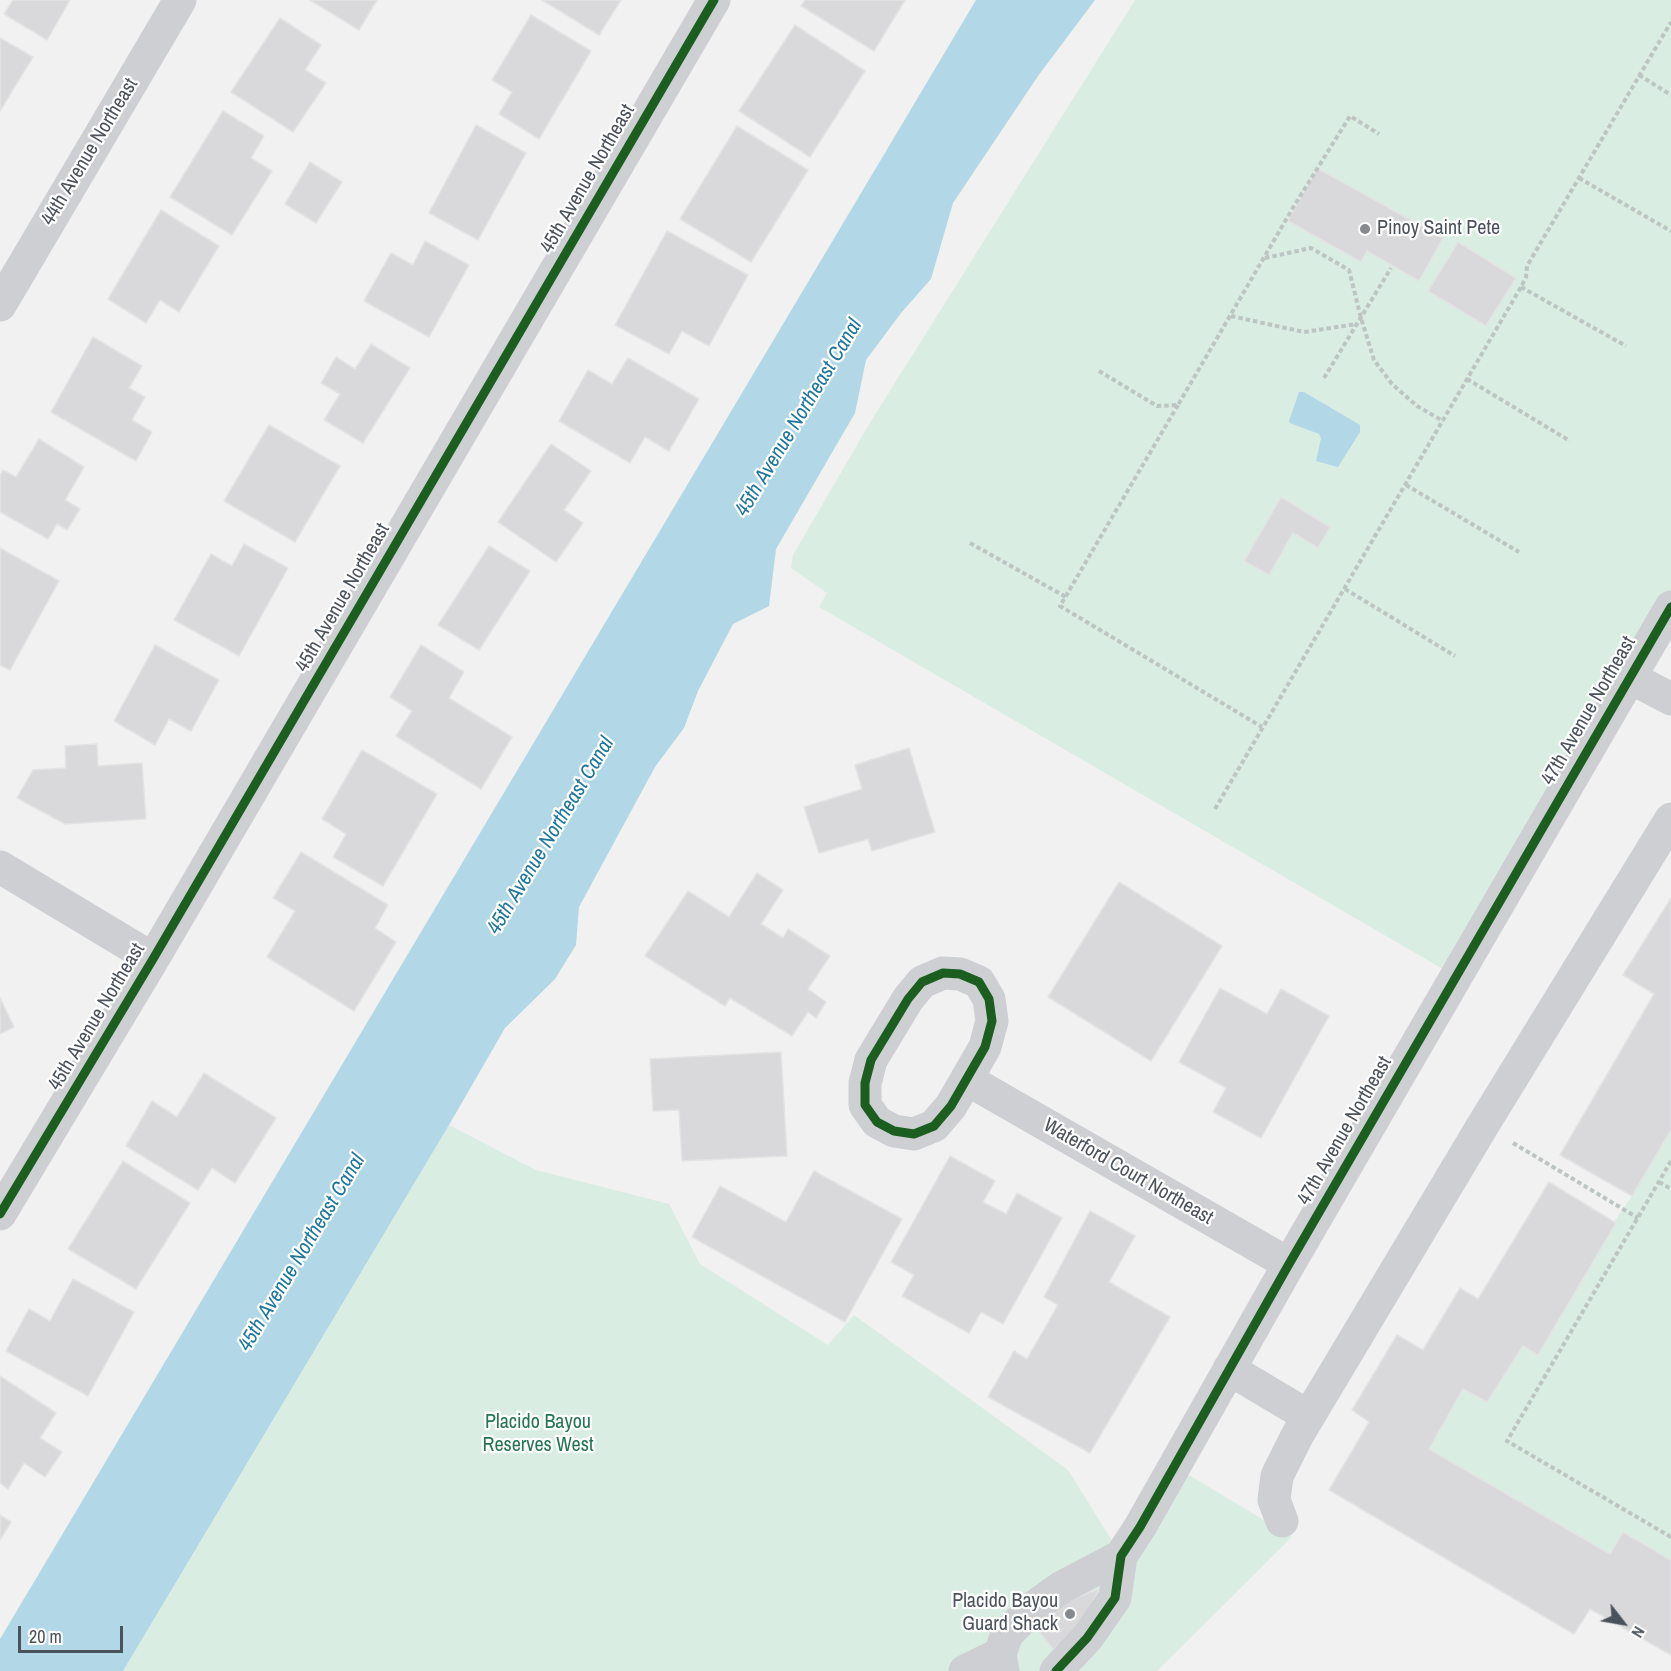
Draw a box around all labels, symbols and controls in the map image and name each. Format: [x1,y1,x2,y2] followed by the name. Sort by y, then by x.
[37,74,143,230] street label: 44th Avenue Northeast
[536,100,640,258] street label: 45th Avenue Northeast
[1377,217,1500,241] place label: Pinoy Saint Pete
[1358,222,1372,236] marker: Pinoy Saint Pete
[730,315,868,521] water label: 45th Avenue Northeast Canal
[291,519,395,677] street label: 45th Avenue Northeast
[1537,632,1641,790] street label: 47th Avenue Northeast
[482,733,620,939] water label: 45th Avenue Northeast Canal
[44,939,150,1095] street label: 45th Avenue Northeast
[1293,1052,1397,1210] street label: 47th Avenue Northeast
[1039,1114,1217,1230] street label: Waterford Court Northeast
[233,1150,371,1356] water label: 45th Avenue Northeast Canal
[483,1411,593,1458] park label: Placido Bayou Reserves West
[952,1590,1058,1637] place label: Placido Bayou Guard Shack
[1593,1593,1653,1653] north arrow
[1063,1607,1077,1621] marker: Placido Bayou Guard Shack
[21,1614,126,1652] scale bar
[1627,1623,1650,1642] text: N
[29,1624,62,1649] text: 20 m

